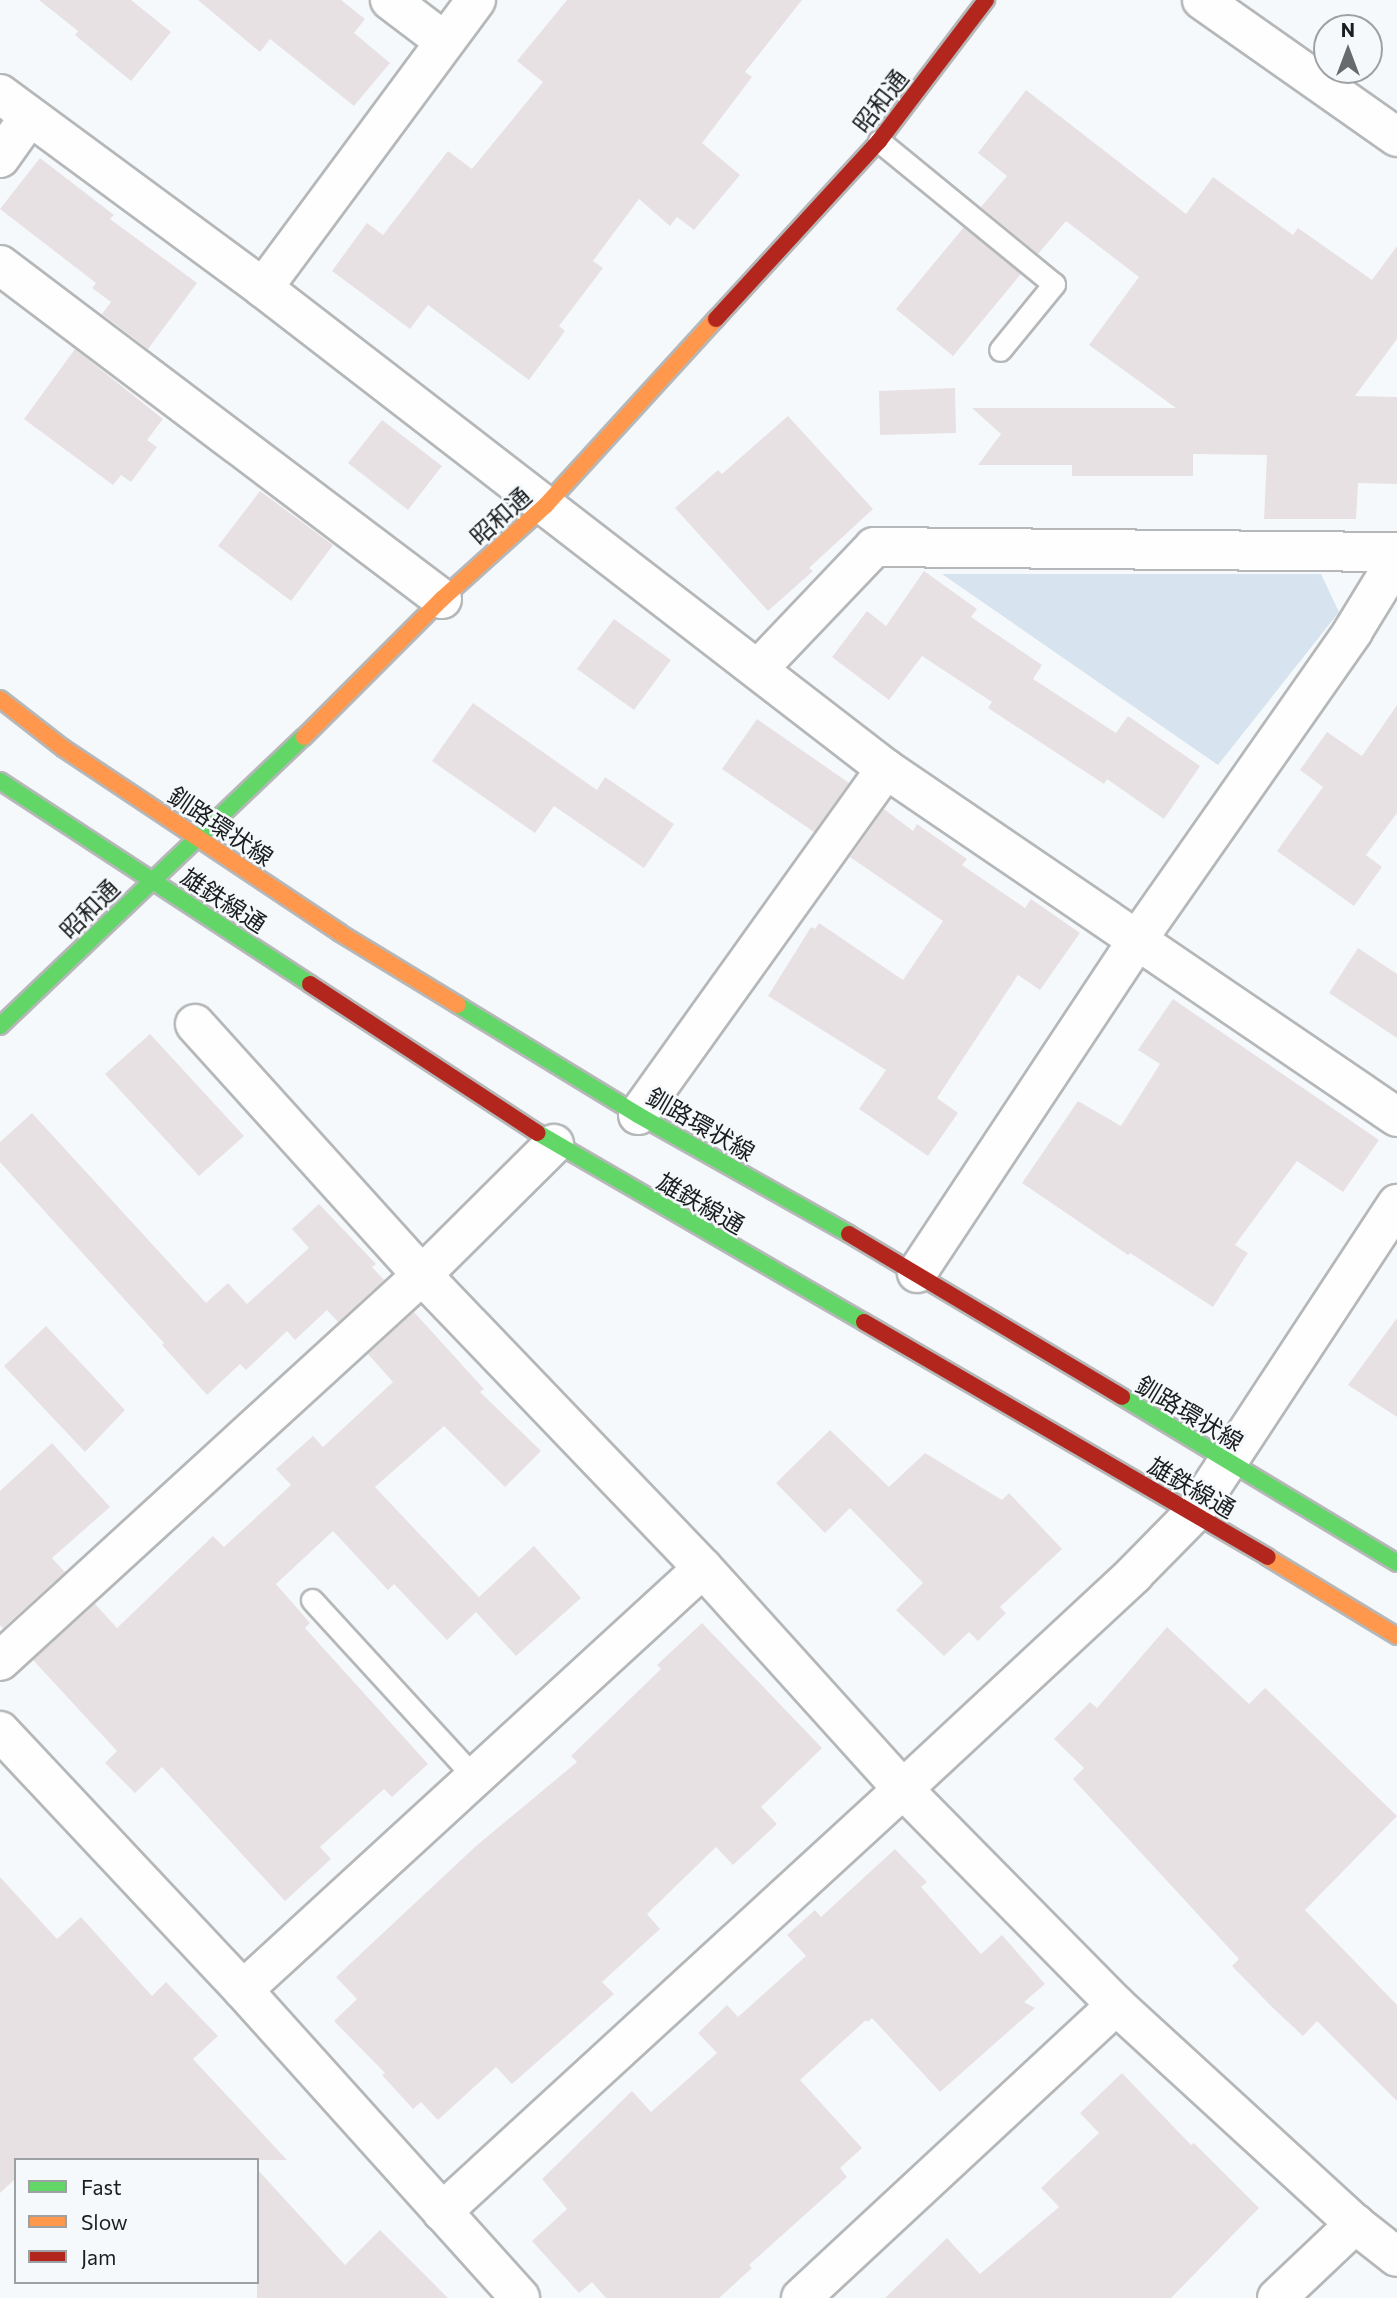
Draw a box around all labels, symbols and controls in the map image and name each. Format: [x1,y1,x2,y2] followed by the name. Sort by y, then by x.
[1313,14,1383,84] north arrow
[1341,18,1355,41] text: N
[846,64,914,138] street label: 昭和通
[464,481,536,551] street label: 昭和通
[163,781,279,871] street label: 釧路環状線
[176,862,272,938] street label: 雄鉄線通
[53,873,125,945] street label: 昭和通
[642,1082,760,1166] street label: 釧路環状線
[652,1167,750,1239] street label: 雄鉄線通
[1131,1370,1249,1456] street label: 釧路環状線
[1143,1451,1241,1523] street label: 雄鉄線通
[14,2158,259,2284] legend
[81,2174,122,2199] text: Fast
[81,2209,128,2234] text: Slow
[81,2244,116,2269] text: Jam

